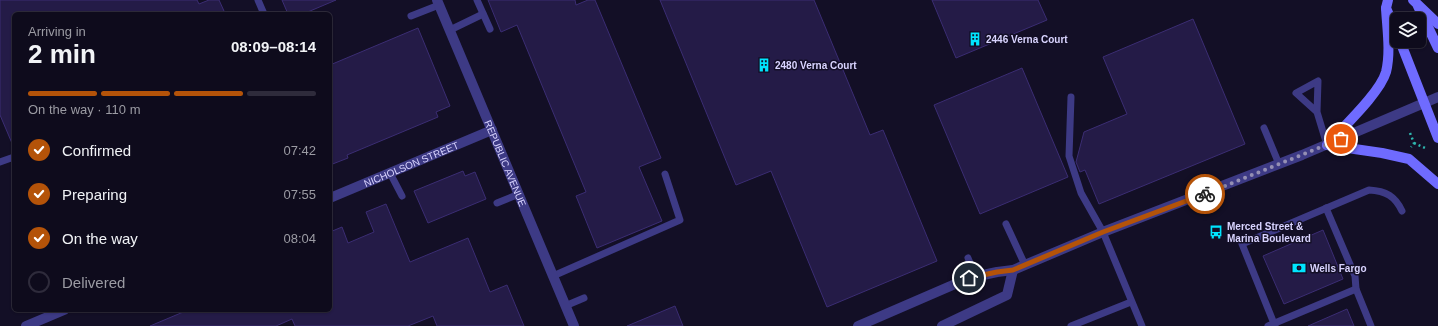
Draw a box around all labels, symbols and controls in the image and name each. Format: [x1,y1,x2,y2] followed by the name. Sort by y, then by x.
[1390,12,1426,48] map controls
[1390,12,1426,48] button: layers
[28,24,86,39] text: Arriving in
[967,31,983,47] building icon: 2446 Verna Court
[986,34,1068,45] place label: 2446 Verna Court
[231,38,316,55] text: 08:09–08:14
[28,39,96,69] text: 2 min
[756,57,772,73] building icon: 2480 Verna Court
[775,60,857,71] place label: 2480 Verna Court
[28,102,140,117] text: On the way · 110 m
[482,119,528,209] street label: REPUBLIC AVENUE
[1324,122,1358,156] pin
[1330,128,1352,150] icon: bag
[28,139,50,161] icon: check
[362,140,460,189] street label: NICHOLSON STREET
[62,142,131,159] text: Confirmed
[283,143,316,158] text: 07:42
[1185,174,1225,214] courier
[28,183,50,205] icon: check
[1194,183,1216,205] icon: bike
[62,186,127,203] text: Preparing
[283,187,316,202] text: 07:55
[1227,221,1311,244] place label: Merced Street & Marina Boulevard
[1208,224,1224,240] bus stop icon: Merced Street & Marina Boulevard
[28,227,50,249] icon: check
[62,230,138,247] text: On the way
[283,231,316,246] text: 08:04
[1291,260,1307,276] bank icon: Wells Fargo
[952,261,986,295] pin
[1310,263,1367,274] place label: Wells Fargo
[958,267,980,289] icon: home
[62,274,125,291] text: Delivered

